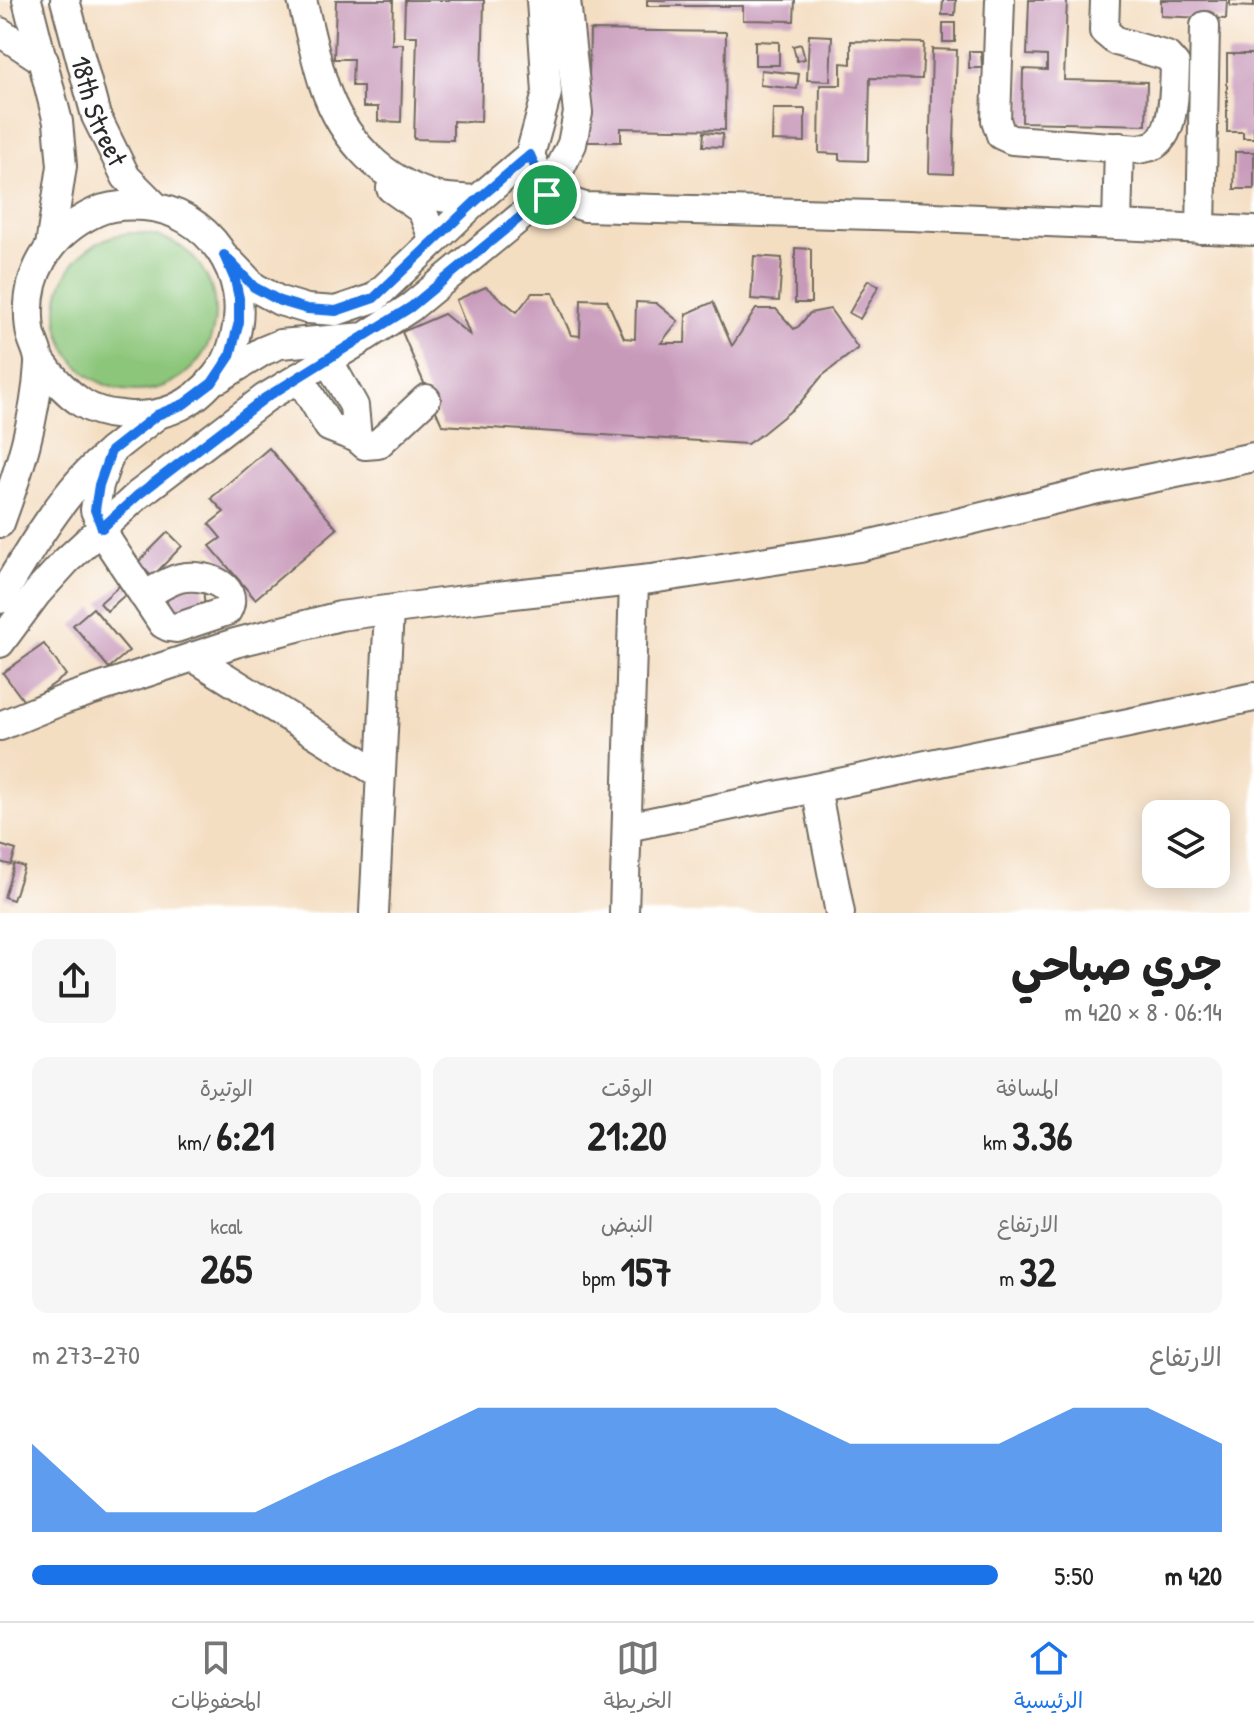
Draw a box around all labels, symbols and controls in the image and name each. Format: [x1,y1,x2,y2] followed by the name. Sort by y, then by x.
[62,51,137,173] street label: 18th Street
[513,161,581,229] pin
[525,173,569,217] icon: arrive
[1142,800,1230,888] map controls
[1142,800,1230,888] button: layers
[1011,934,1222,994] text: جري صباحي
[32,939,116,1023] button: share
[1064,994,1222,1029] text: 06:14 · 8 × 420 m
[200,1073,253,1103] text: الوتيرة
[601,1073,653,1103] text: الوقت
[996,1073,1059,1103] text: المسافة
[216,1108,275,1162] text: 6:21
[587,1108,667,1162] text: 21:20
[1012,1108,1072,1162] text: 3.36
[178,1127,216,1157] text: /km
[983,1127,1012,1157] text: km
[601,1209,653,1239] text: النبض
[997,1209,1059,1239] text: الارتفاع
[210,1211,242,1241] text: kcal
[201,1241,252,1295] text: 265
[621,1244,672,1298] text: 157
[1019,1244,1056,1298] text: 32
[582,1263,621,1293] text: bpm
[999,1263,1019,1293] text: m
[32,1337,140,1372] text: 270–273 m
[1149,1339,1222,1374] text: الارتفاع
[1054,1558,1094,1593] text: 5:50
[1165,1558,1222,1593] text: 420 m
[171,1636,262,1720] tab: المحفوظات
[603,1636,672,1720] tab: الخريطة
[1014,1636,1083,1720] tab: الرئيسية

